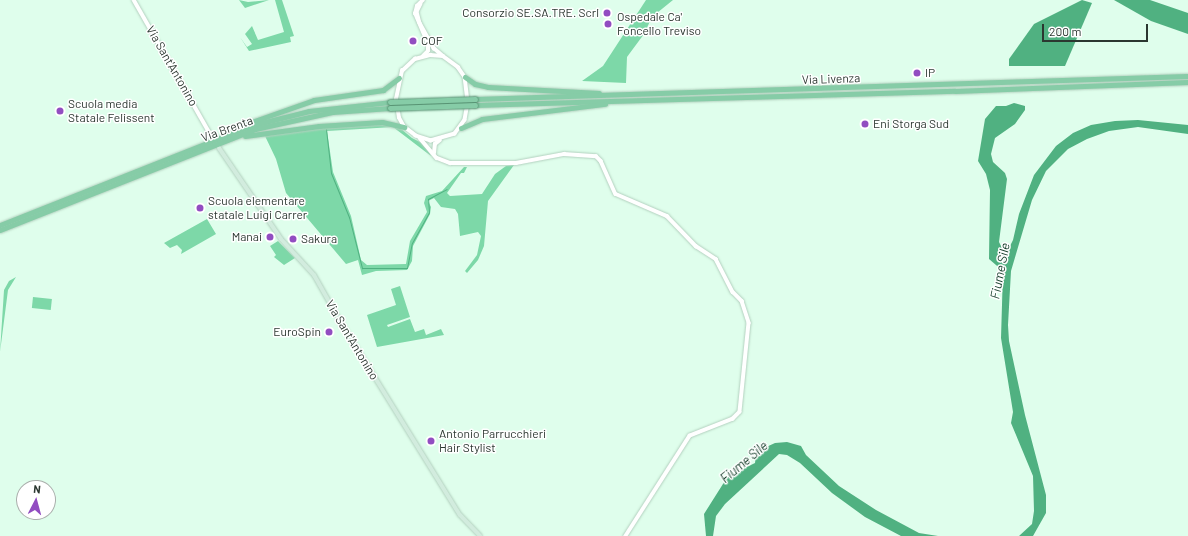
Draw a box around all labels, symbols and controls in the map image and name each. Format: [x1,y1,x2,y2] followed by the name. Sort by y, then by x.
[462,6,599,20] place label: Consorzio SE.SA.TRE. Scrl
[602,8,612,18] marker: Consorzio SE.SA.TRE. Scrl
[617,10,701,38] place label: Ospedale Ca' Foncello Treviso
[1044,16,1150,42] scale bar
[602,18,614,30] marker: Ospedale Ca' Foncello Treviso
[143,23,201,109] street label: Via Sant'Antonino
[1049,24,1081,38] text: 200 m
[421,34,443,48] place label: COF
[408,36,418,46] marker: COF
[925,66,935,80] place label: IP
[912,68,922,78] marker: IP
[802,71,860,87] street label: Via Livenza
[68,97,155,125] place label: Scuola media Statale Felissent
[55,106,65,116] marker: Scuola media Statale Felissent
[199,113,255,145] street label: Via Brenta
[873,117,949,131] place label: Eni Storga Sud
[860,119,870,129] marker: Eni Storga Sud
[208,194,307,222] place label: Scuola elementare statale Luigi Carrer
[195,203,205,213] marker: Scuola elementare statale Luigi Carrer
[232,230,262,244] place label: Manai
[265,232,275,242] marker: Manai
[301,232,337,246] place label: Sakura
[288,234,298,244] marker: Sakura
[987,242,1013,300] water label: Fiume Sile
[323,298,381,382] street label: Via Sant'Antonino
[273,325,321,339] place label: EuroSpin
[324,327,334,337] marker: EuroSpin
[439,427,546,455] place label: Antonio Parrucchieri Hair Stylist
[426,436,436,446] marker: Antonio Parrucchieri Hair Stylist
[717,438,771,486] water label: Fiume Sile
[16,480,56,520] north arrow
[33,482,42,495] text: N

